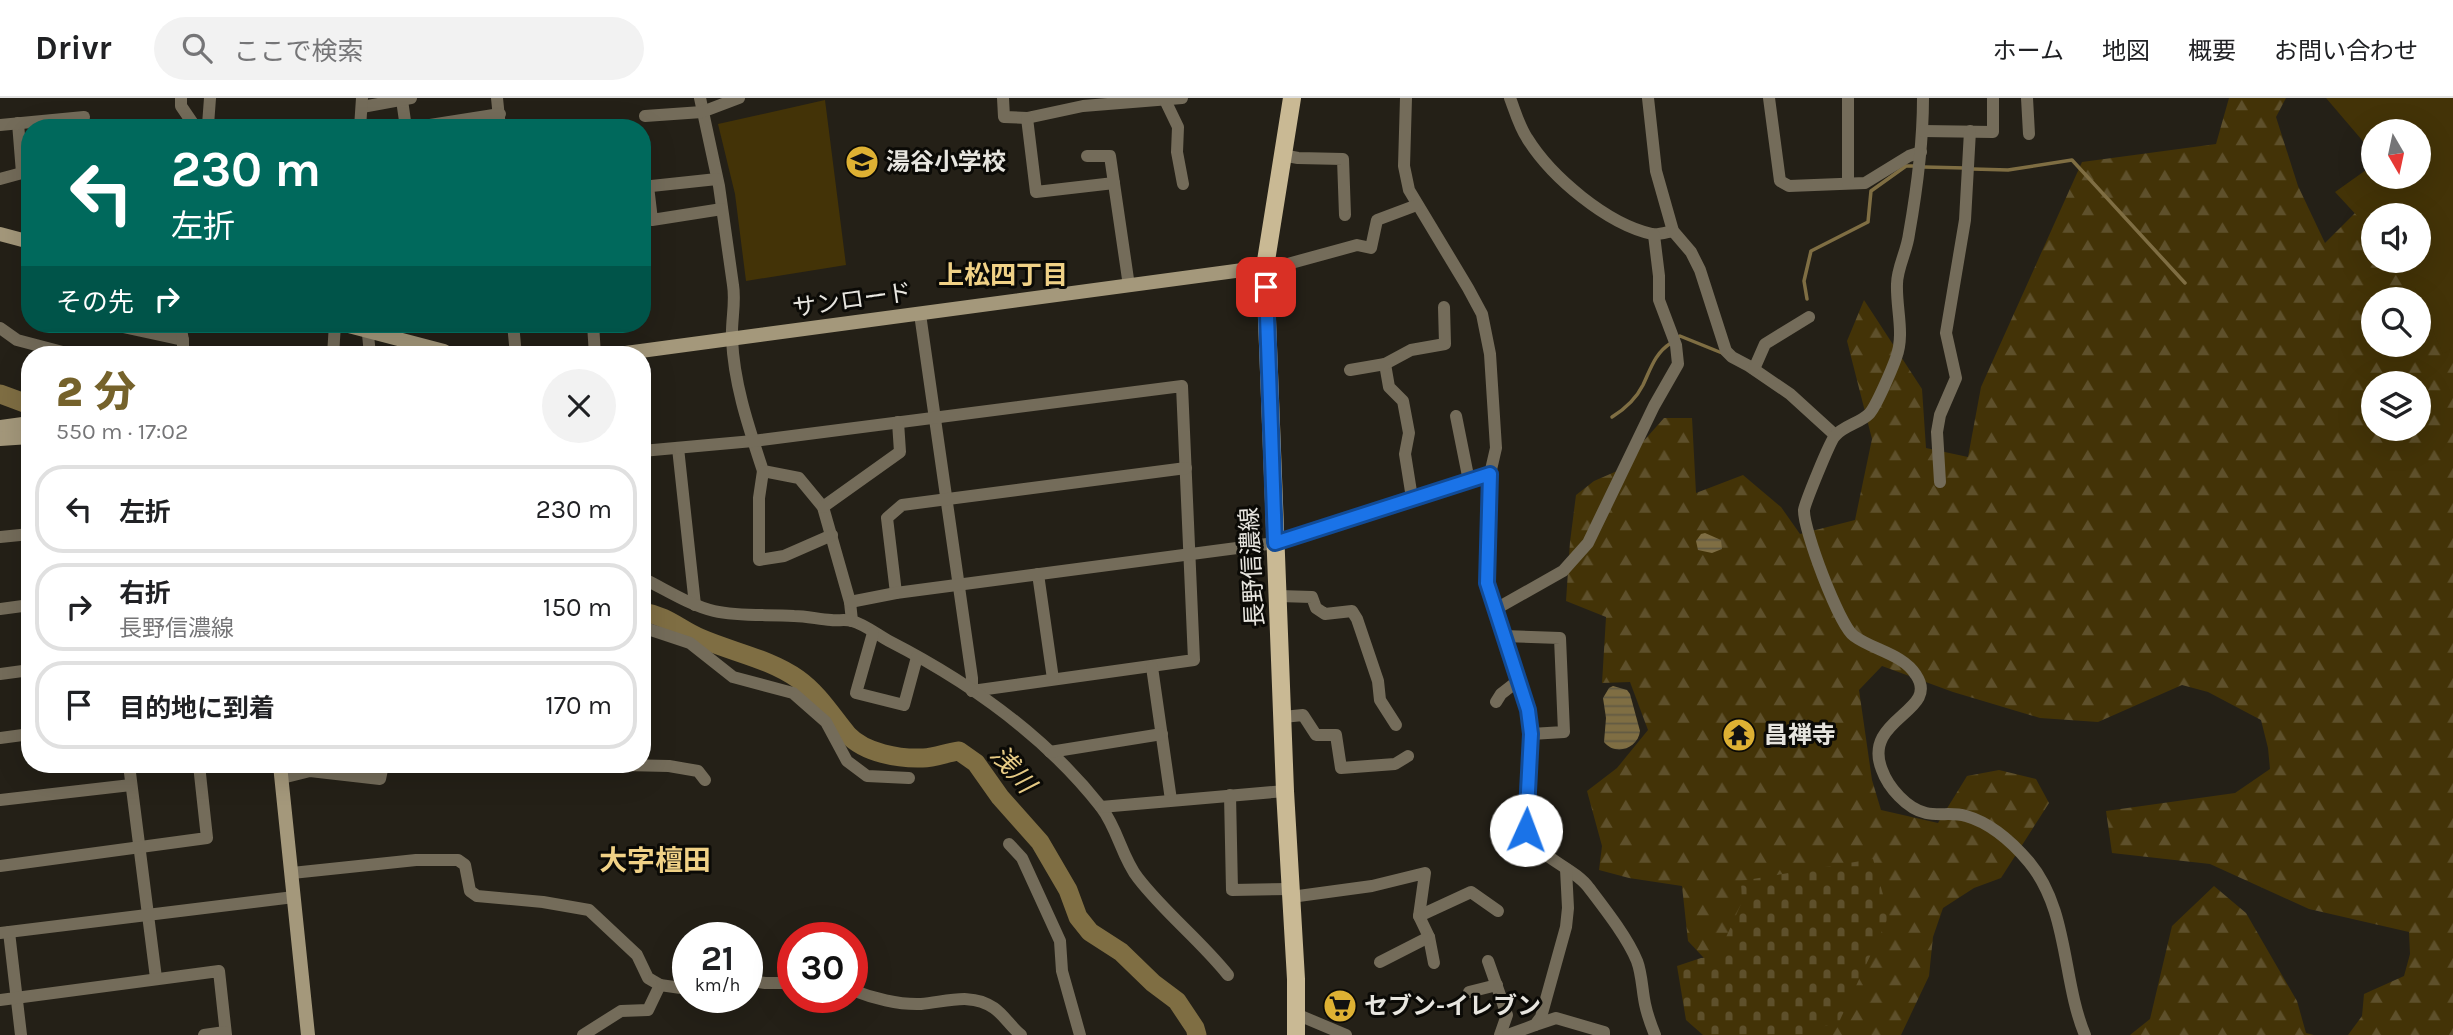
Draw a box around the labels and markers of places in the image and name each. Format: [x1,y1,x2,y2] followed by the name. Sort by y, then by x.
[843,143,881,181] school or university icon: 湯谷小学校
[886,148,1006,176] place label: 湯谷小学校
[1236,257,1296,317] pin
[1720,716,1758,754] temple icon: 昌禅寺
[1764,721,1836,749] place label: 昌禅寺
[1321,987,1359,1025] supermarket icon: セブン-イレブン
[1364,992,1541,1020] place label: セブン-イレブン

